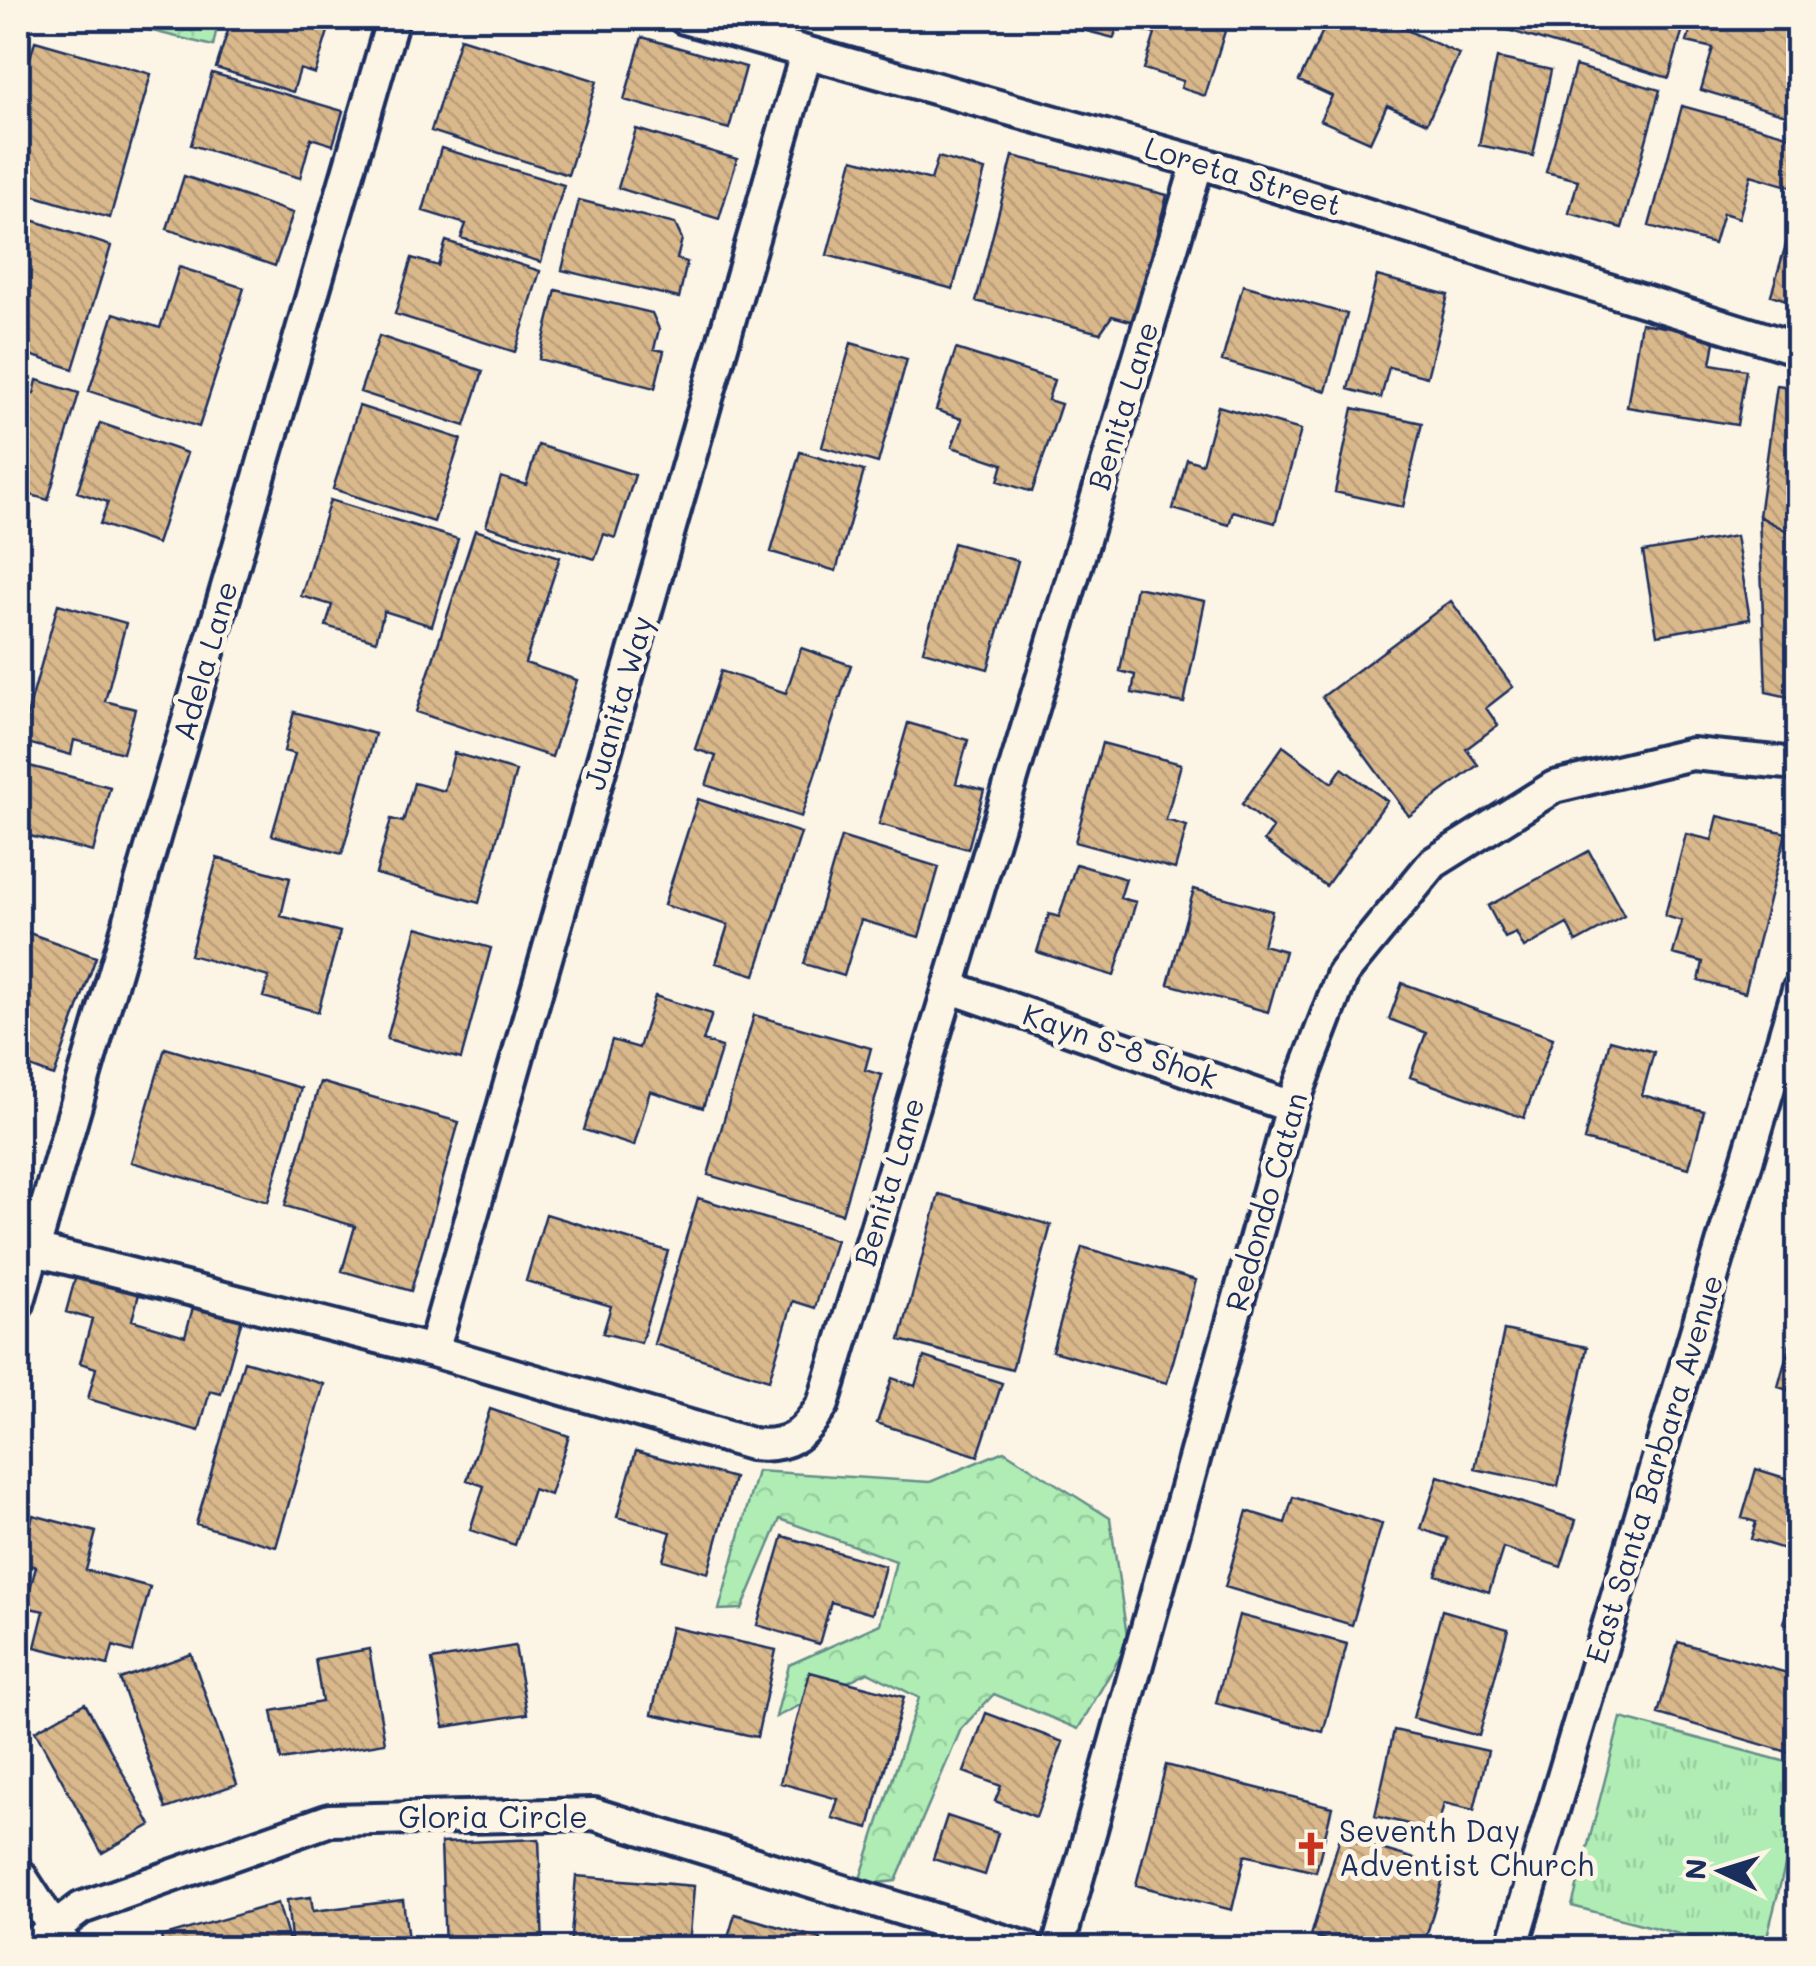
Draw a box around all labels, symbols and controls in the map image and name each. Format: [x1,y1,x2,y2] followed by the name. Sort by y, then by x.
[1140,126,1347,224] street label: Loreta Street
[1078,316,1167,495] street label: Benita Lane
[162,576,246,745] street label: Adela Lane
[573,611,661,794] street label: Juanita Way
[1018,993,1223,1097] street label: Kayn S-8 Shok
[1215,1087,1315,1316] street label: Redondo Catan
[844,1092,933,1271] street label: Benita Lane
[1575,1269,1731,1668] street label: East Santa Barbara Avenue
[398,1796,588,1836] street label: Gloria Circle
[1339,1810,1594,1884] place label: Seventh Day Adventist Church
[1671,1821,1771,1921] north arrow
[1292,1830,1330,1868] church icon: Seventh Day Adventist Church
[1676,1857,1714,1881] text: N

